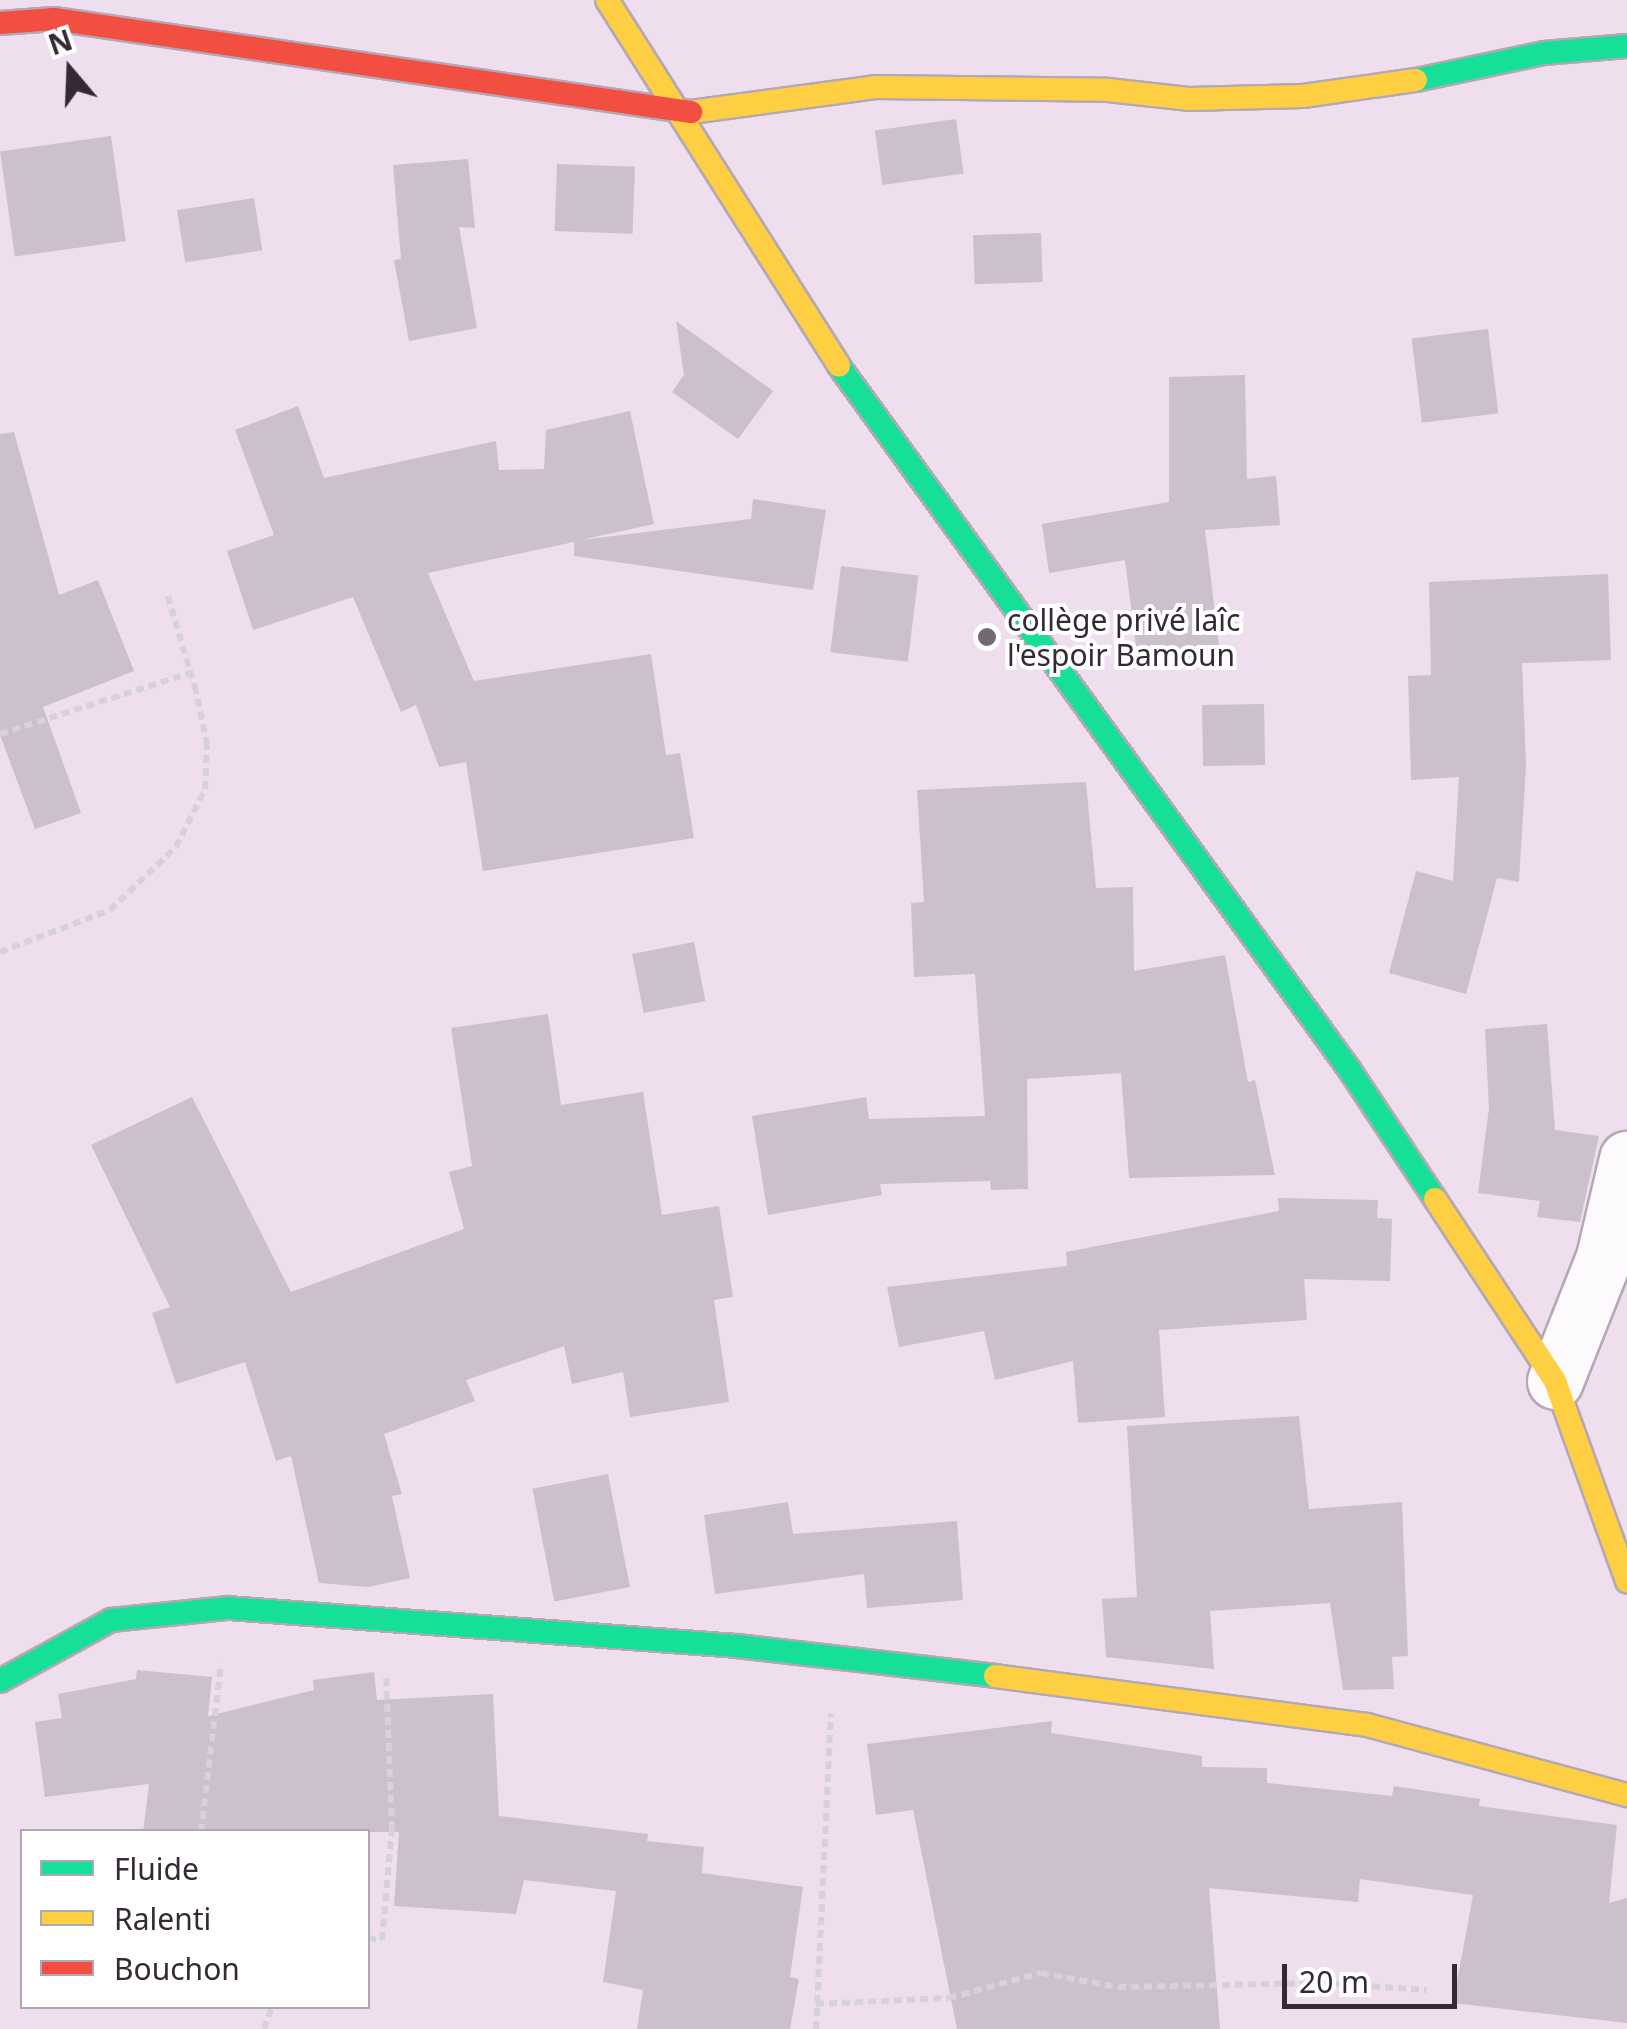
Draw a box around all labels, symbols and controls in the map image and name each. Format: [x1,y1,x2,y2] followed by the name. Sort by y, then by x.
[20,20,120,120] north arrow
[43,20,77,63] text: N
[1007,602,1240,672] place label: collège privé laîc l'espoir Bamoun
[976,626,998,648] marker: collège privé laîc l'espoir Bamoun
[20,1829,370,2009] legend
[114,1848,199,1889] text: Fluide
[114,1898,211,1939] text: Ralenti
[1287,1944,1462,2006] scale bar
[114,1948,240,1989] text: Bouchon
[1299,1961,1369,2002] text: 20 m

